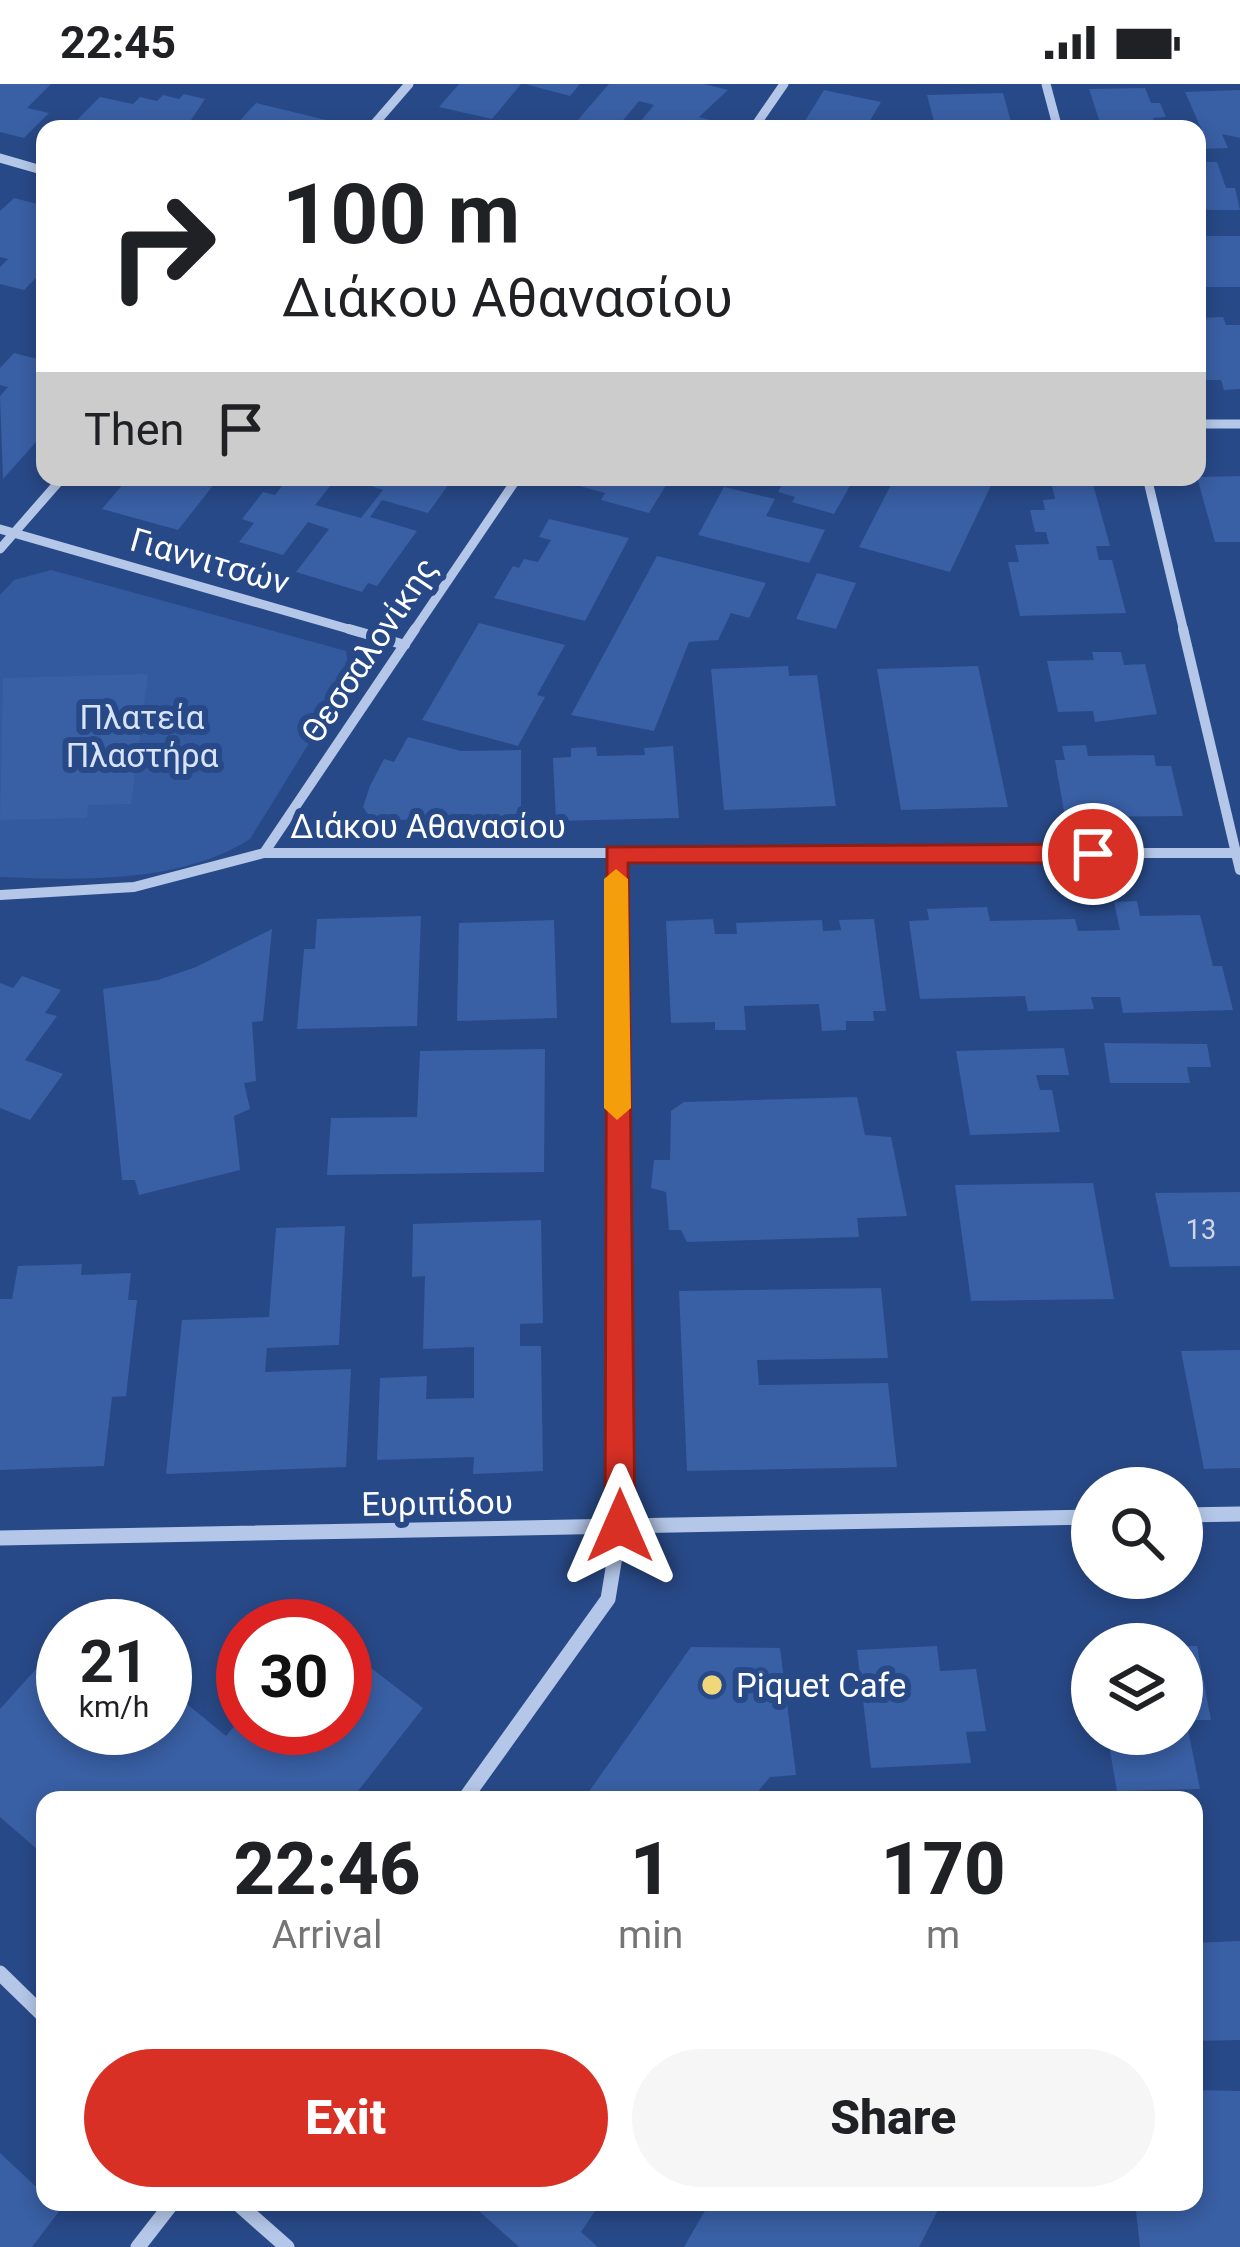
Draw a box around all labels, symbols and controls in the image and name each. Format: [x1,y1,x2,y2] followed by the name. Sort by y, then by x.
[60,16,176,69] text: 22:45
[282,165,520,264] text: 100 m
[84,168,240,324] icon: right
[282,266,733,329] text: Διάκου Αθανασίου
[208,396,274,462] icon: arrive
[84,403,184,456] text: Then
[126,520,294,602] street label: Γιαννιτσών
[293,550,445,750] street label: Θεσσαλονίκης
[66,698,219,775] park label: Πλατεία Πλαστήρα
[1042,803,1144,905] pin
[290,807,566,846] street label: Διάκου Αθανασίου
[1060,821,1126,887] icon: arrive
[1186,1214,1216,1246] house number: 13
[557,1463,683,1589] position arrow
[1071,1467,1203,1755] map controls
[1071,1467,1203,1599] button: search
[361,1482,513,1524] street label: Ευριπίδου
[216,1599,372,1755] speed limit sign: 30
[1071,1623,1203,1755] button: layers
[80,1626,148,1697] text: 21
[736,1666,906,1705] place label: Piquet Cafe
[699,1672,725,1698] marker: Piquet Cafe
[79,1689,149,1724] text: km/h
[234,1827,421,1912] text: 22:46
[630,1827,671,1912] text: 1
[881,1827,1005,1912] text: 170
[272,1912,382,1958] text: Arrival
[618,1912,683,1958] text: min
[926,1912,960,1958] text: m
[84,2049,608,2187] button: Exit
[632,2049,1155,2187] button: Share

